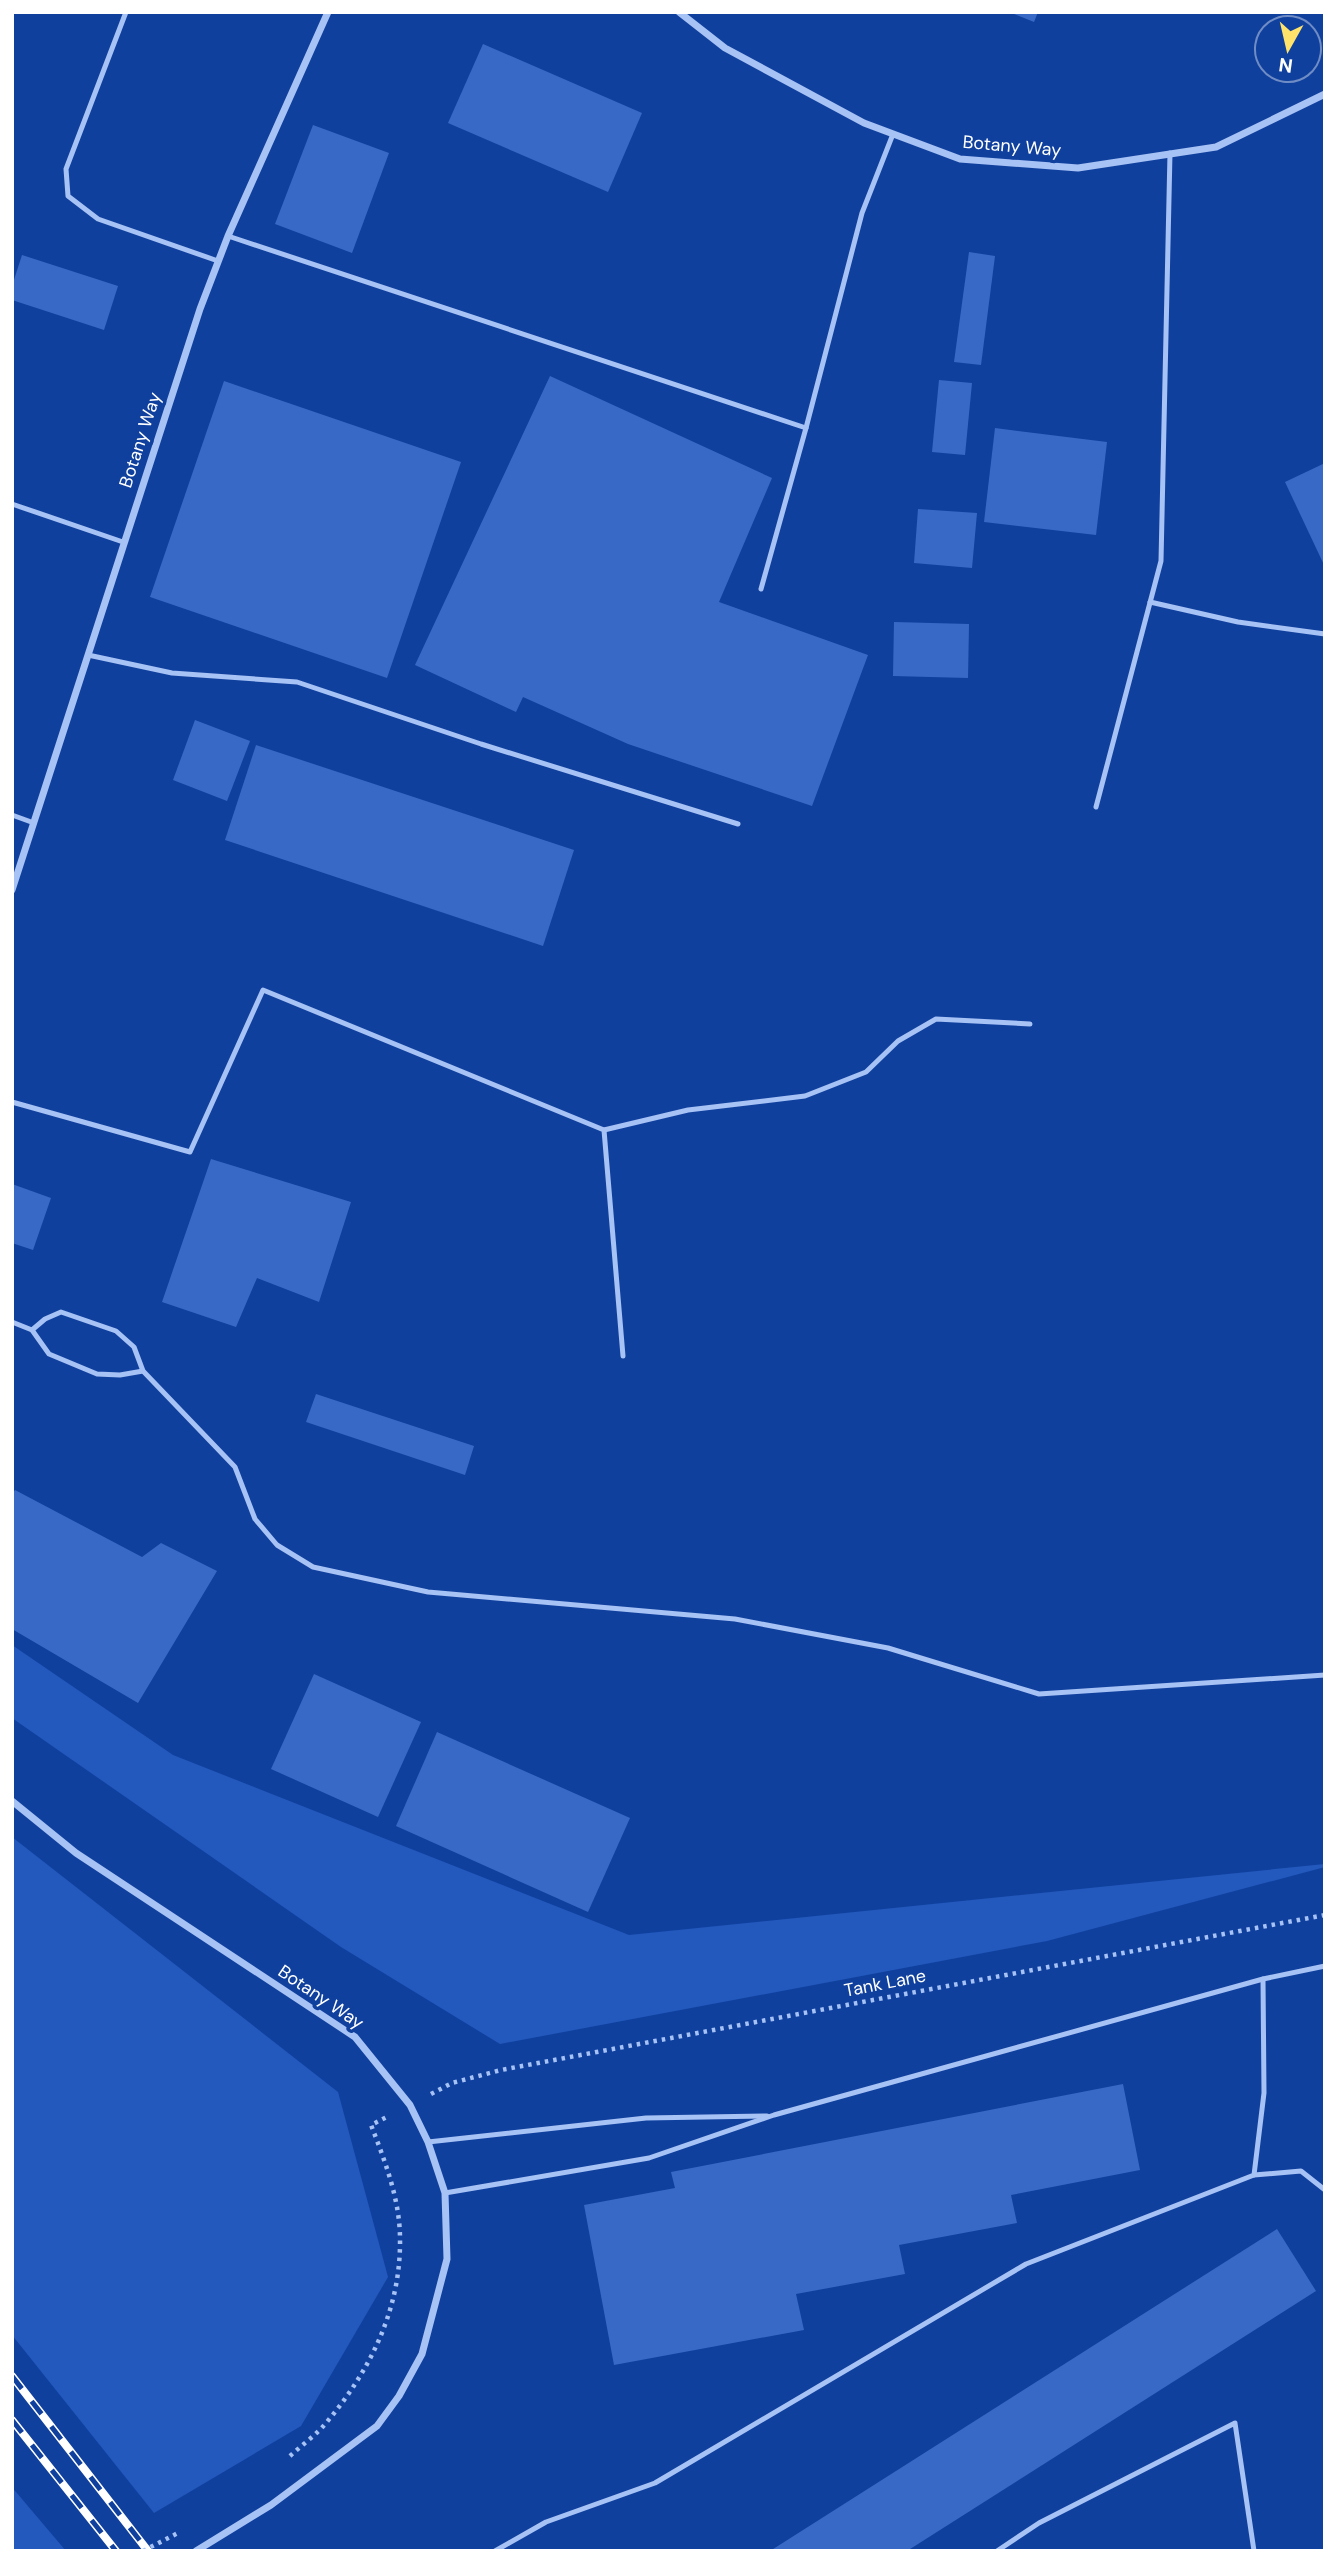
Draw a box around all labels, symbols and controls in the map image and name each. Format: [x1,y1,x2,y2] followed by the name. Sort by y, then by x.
[1253,14,1323,84] north arrow
[1277,52,1294,79] text: N
[962,130,1062,162] street label: Botany Way
[113,389,167,491] street label: Botany Way
[273,1959,369,2035] street label: Botany Way
[842,1963,928,2003] street label: Tank Lane

